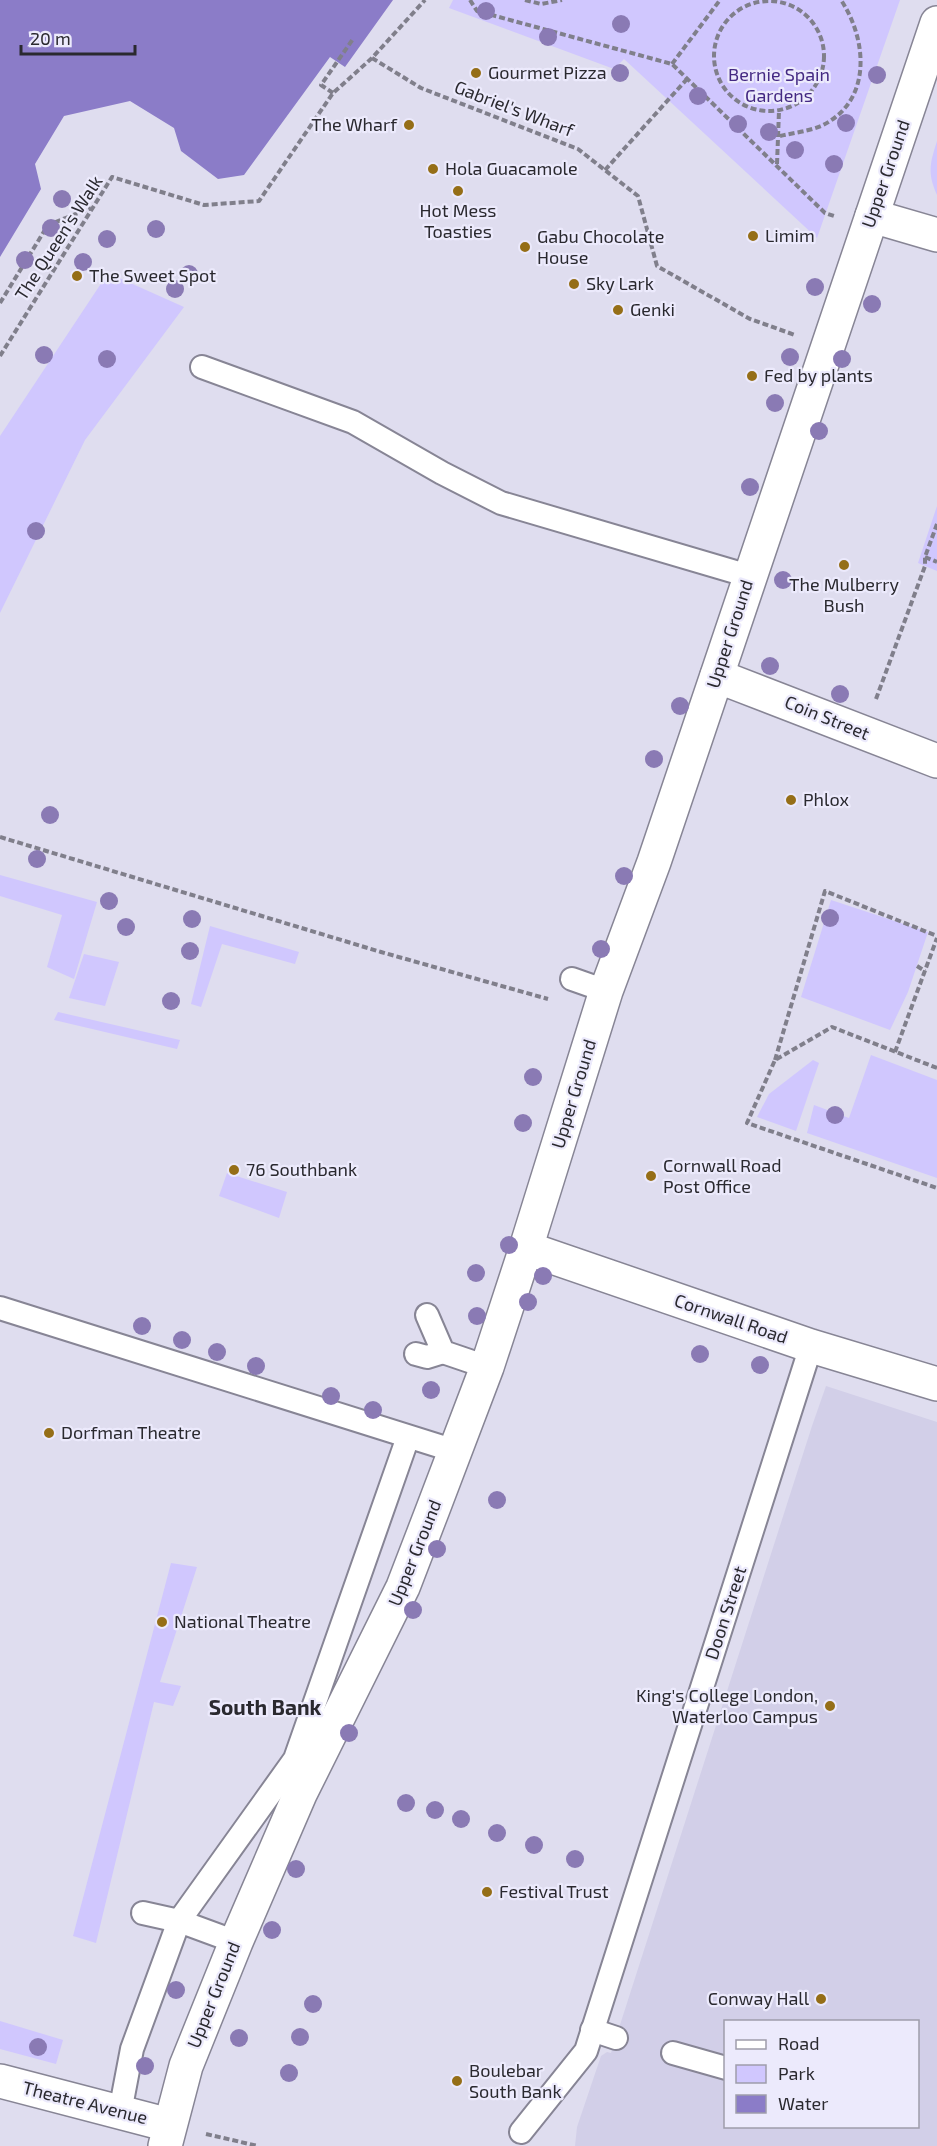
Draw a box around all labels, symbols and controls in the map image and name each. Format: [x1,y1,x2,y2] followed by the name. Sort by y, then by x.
[21,18,135,56] scale bar
[30,27,71,49] text: 20 m
[488,61,607,83] place label: Gourmet Pizza
[728,63,830,106] park label: Bernie Spain Gardens
[469,66,483,80] marker: Gourmet Pizza
[452,75,578,141] street label: Gabriel's Wharf
[311,113,398,135] place label: The Wharf
[856,117,914,231] street label: Upper Ground
[402,118,416,132] marker: The Wharf
[445,157,578,179] place label: Hola Guacamole
[426,162,440,176] marker: Hola Guacamole
[10,171,107,304] street label: The Queen's Walk
[451,184,465,198] marker: Hot Mess Toasties
[420,199,496,242] place label: Hot Mess Toasties
[765,224,815,246] place label: Limim
[537,225,664,268] place label: Gabu Chocolate House
[746,229,760,243] marker: Limim
[518,240,532,254] marker: Gabu Chocolate House
[89,264,216,286] place label: The Sweet Spot
[70,269,84,283] marker: The Sweet Spot
[586,272,654,294] place label: Sky Lark
[567,277,581,291] marker: Sky Lark
[630,298,675,320] place label: Genki
[611,303,625,317] marker: Genki
[764,364,873,386] place label: Fed by plants
[745,369,759,383] marker: Fed by plants
[837,558,851,572] marker: The Mulberry Bush
[789,573,899,616] place label: The Mulberry Bush
[701,577,757,691] street label: Upper Ground
[782,690,873,744] street label: Coin Street
[803,788,849,810] place label: Phlox
[784,793,798,807] marker: Phlox
[546,1036,600,1151] street label: Upper Ground
[663,1154,782,1197] place label: Cornwall Road Post Office
[246,1158,357,1180] place label: 76 Southbank
[227,1163,241,1177] marker: 76 Southbank
[644,1169,658,1183] marker: Cornwall Road Post Office
[672,1288,791,1348] street label: Cornwall Road
[61,1421,201,1443] place label: Dorfman Theatre
[42,1426,56,1440] marker: Dorfman Theatre
[383,1496,445,1609] street label: Upper Ground
[700,1563,751,1662] street label: Doon Street
[174,1610,311,1632] place label: National Theatre
[155,1615,169,1629] marker: National Theatre
[636,1684,818,1727] place label: King's College London, Waterloo Campus
[209,1694,322,1719] district label: South Bank
[823,1699,837,1713] marker: King's College London, Waterloo Campus
[499,1880,609,1902] place label: Festival Trust
[480,1885,494,1899] marker: Festival Trust
[182,1938,244,2051] street label: Upper Ground
[708,1987,810,2009] place label: Conway Hall
[814,1992,828,2006] marker: Conway Hall
[724,2020,919,2128] legend
[778,2032,819,2054] text: Road
[469,2059,562,2102] place label: Boulebar South Bank
[778,2062,815,2084] text: Park
[450,2074,464,2088] marker: Boulebar South Bank
[21,2076,150,2128] street label: Theatre Avenue
[778,2092,828,2114] text: Water

